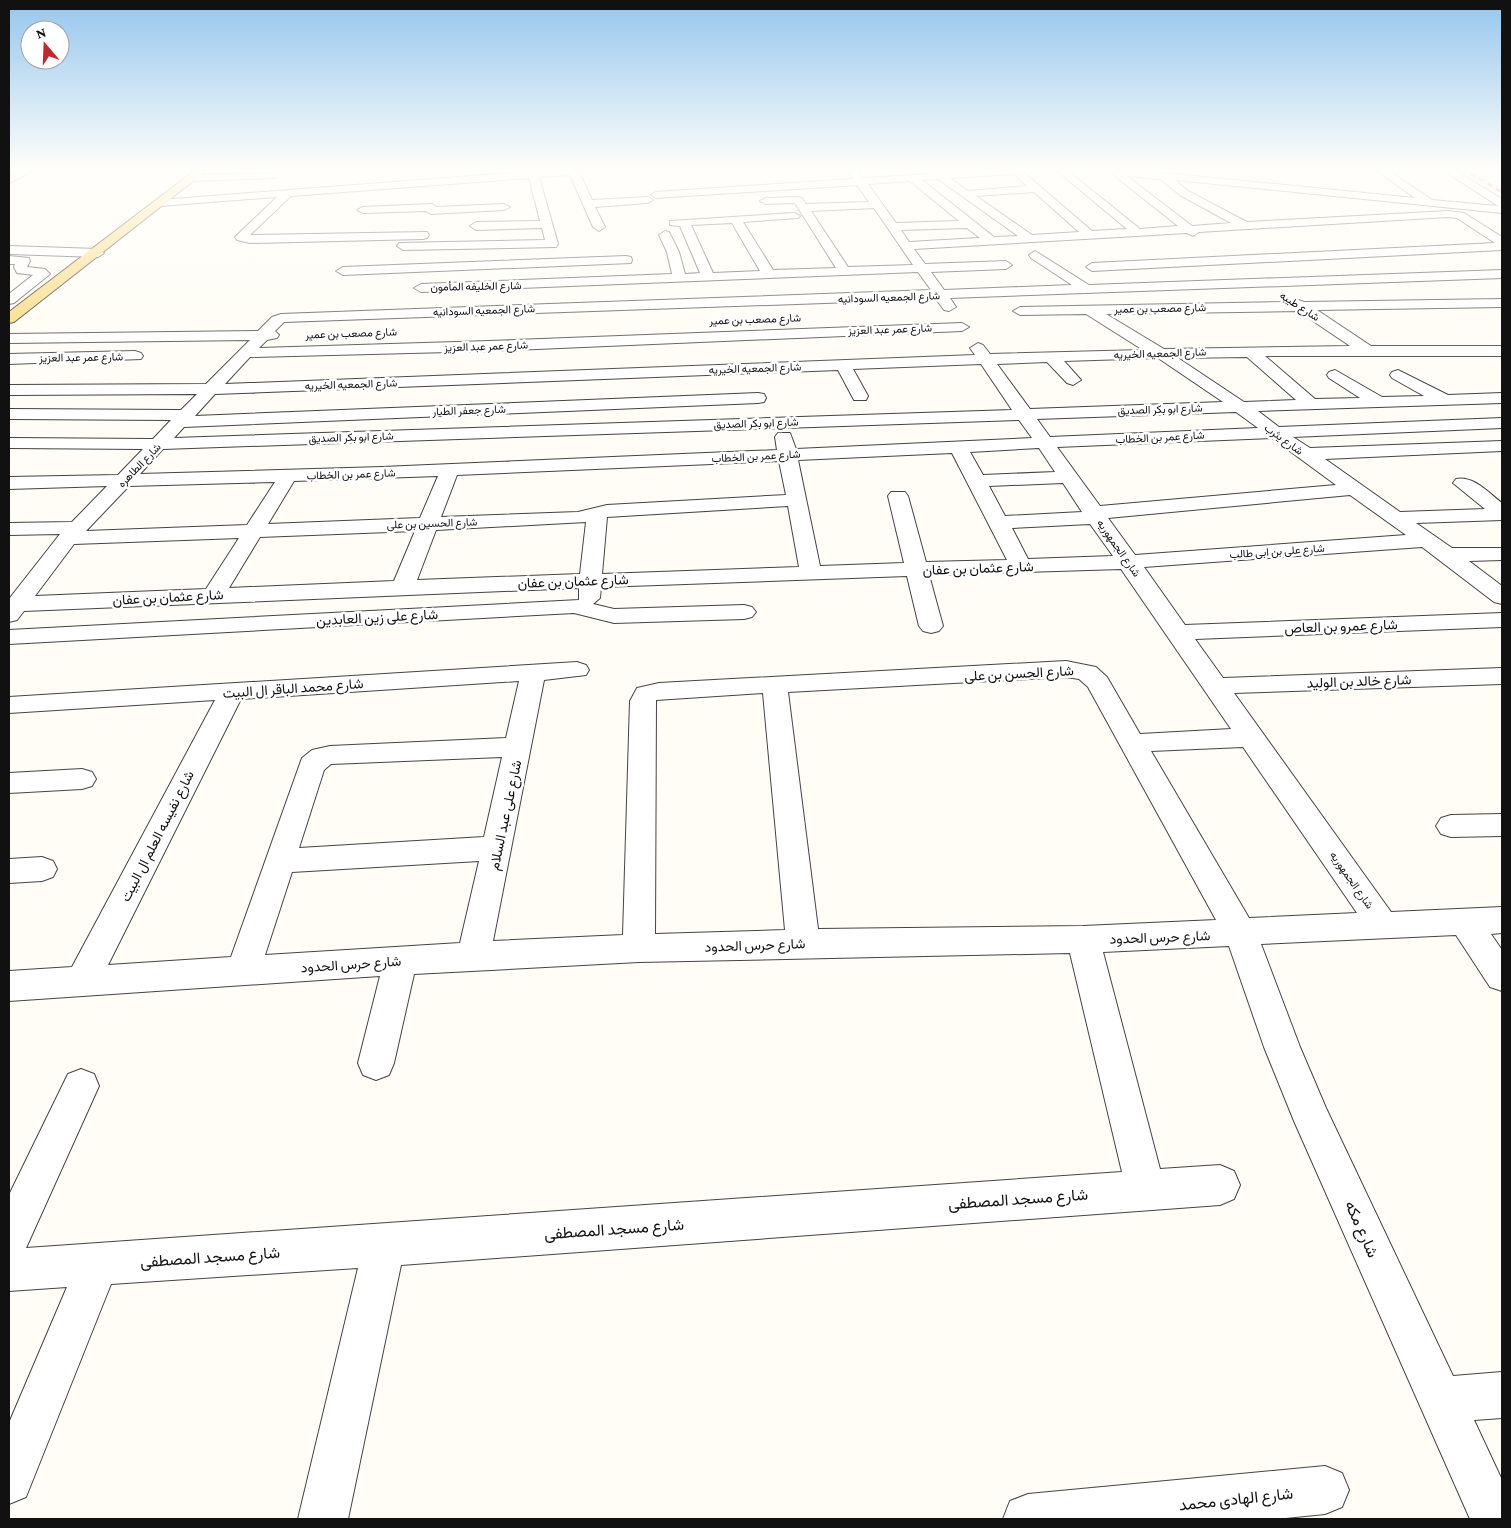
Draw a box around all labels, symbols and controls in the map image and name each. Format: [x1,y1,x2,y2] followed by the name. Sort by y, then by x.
[20,20,70,70] north arrow
[34,23,48,42] text: N
[430,279,522,295] street label: شارع الخليفه المأمون
[838,289,941,307] street label: شارع الجمعيه السودانيه
[1277,289,1322,325] street label: شارع طيبه
[1113,301,1206,317] street label: شارع مصعب بن عمير
[433,302,536,320] street label: شارع الجمعيه السودانيه
[708,311,802,329] street label: شارع مصعب بن عمير
[847,322,933,339] street label: شارع عمر عبد العزيز
[304,325,398,343] street label: شارع مصعب بن عمير
[443,339,529,356] street label: شارع عمر عبد العزيز
[1113,345,1207,363] street label: شارع الجمعيه الخيريه
[38,350,124,366] street label: شارع عمر عبد العزيز
[708,360,802,378] street label: شارع الجمعيه الخيريه
[304,376,398,394] street label: شارع الجمعيه الخيريه
[1117,402,1203,418] street label: شارع ابو بكر الصديق
[431,403,506,419] street label: شارع جعفر الطيار
[713,416,799,432] street label: شارع ابو بكر الصديق
[1261,421,1306,459] street label: شارع يثرب
[1115,429,1205,447] street label: شارع عمر بن الخطاب
[308,430,394,446] street label: شارع ابو بكر الصديق
[115,440,165,491] street label: شارع الطاهره
[711,448,801,466] street label: شارع عمر بن الخطاب
[306,466,396,484] street label: شارع عمر بن الخطاب
[386,515,478,533] street label: شارع الحسين بن على
[1093,517,1143,580] street label: شارع الجمهوريه
[1229,542,1325,562] street label: شارع على بن ابى طالب
[922,558,1034,581] street label: شارع عثمان بن عفان
[517,571,629,594] street label: شارع عثمان بن عفان
[112,586,224,611] street label: شارع عثمان بن عفان
[316,606,439,631] street label: شارع على زين العابدين
[1284,616,1398,639] street label: شارع عمرو بن العاص
[964,662,1074,687] street label: شارع الحسن بن على
[1306,671,1412,694] street label: شارع خالد بن الوليد
[222,675,364,704] street label: شارع محمد الباقر ال البيت
[485,758,527,872] street label: شارع على عبد السلام
[117,768,200,906] street label: شارع نفيسه العلم ال البيت
[1326,849,1376,912] street label: شارع الجمهوريه
[1109,927,1211,950] street label: شارع حرس الحدود
[704,935,806,958] street label: شارع حرس الحدود
[300,953,402,978] street label: شارع حرس الحدود
[948,1186,1089,1215] street label: شارع مسجد المصطفى
[1339,1198,1382,1261] street label: شارع مكه
[544,1216,685,1245] street label: شارع مسجد المصطفى
[140,1244,281,1273] street label: شارع مسجد المصطفى
[1178,1485,1294,1516] street label: شارع الهادى محمد

